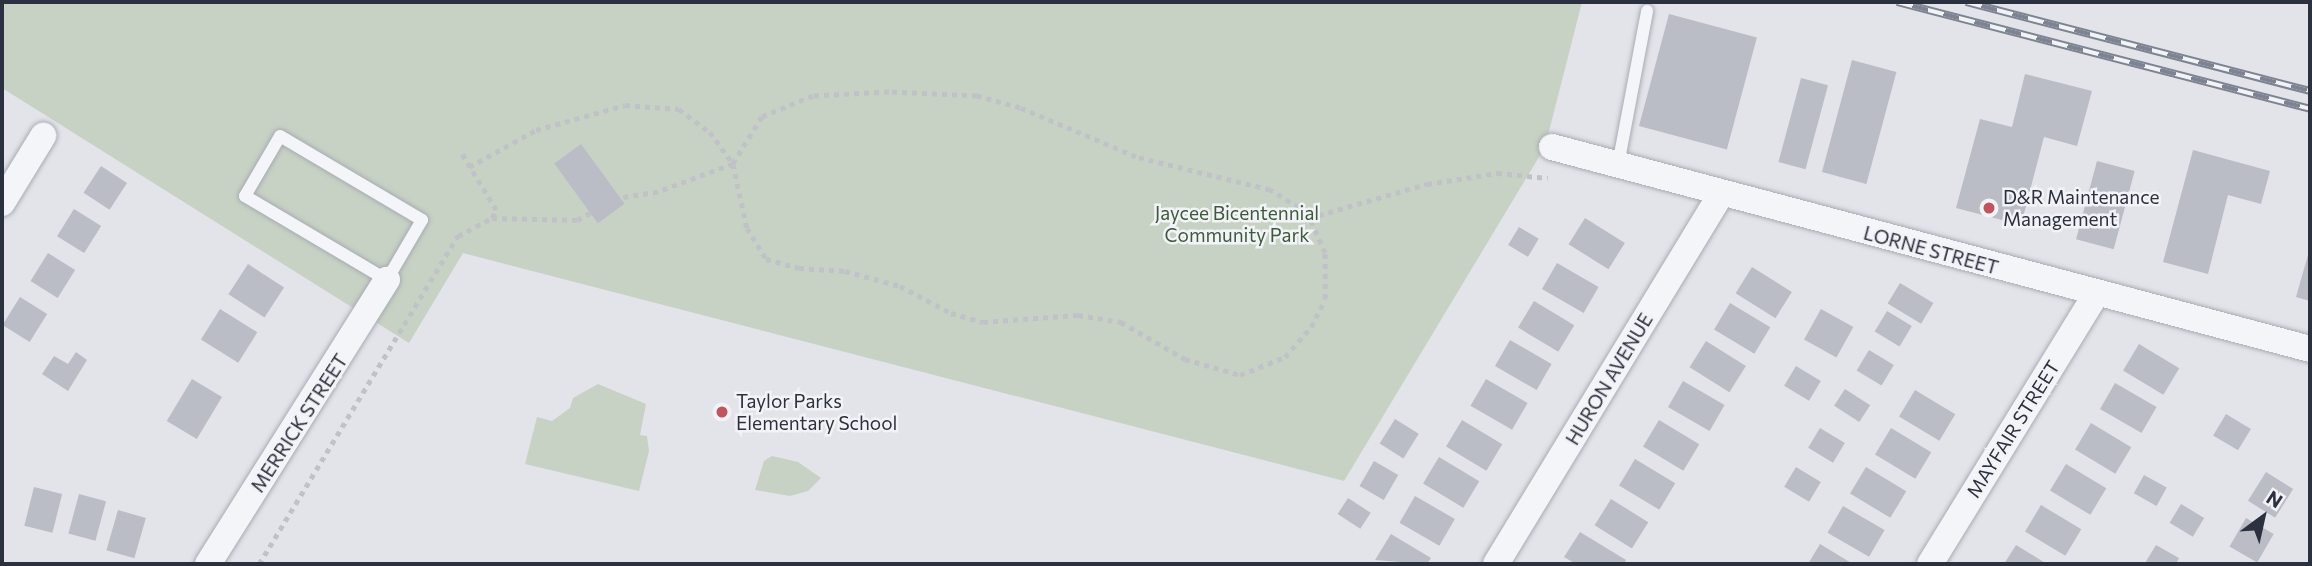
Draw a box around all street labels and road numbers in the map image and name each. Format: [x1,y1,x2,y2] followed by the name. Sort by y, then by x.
[1861,221,2001,279] street label: LORNE STREET
[1561,309,1657,449] street label: HURON AVENUE
[246,350,352,496] street label: MERRICK STREET
[1962,356,2064,502] street label: MAYFAIR STREET

